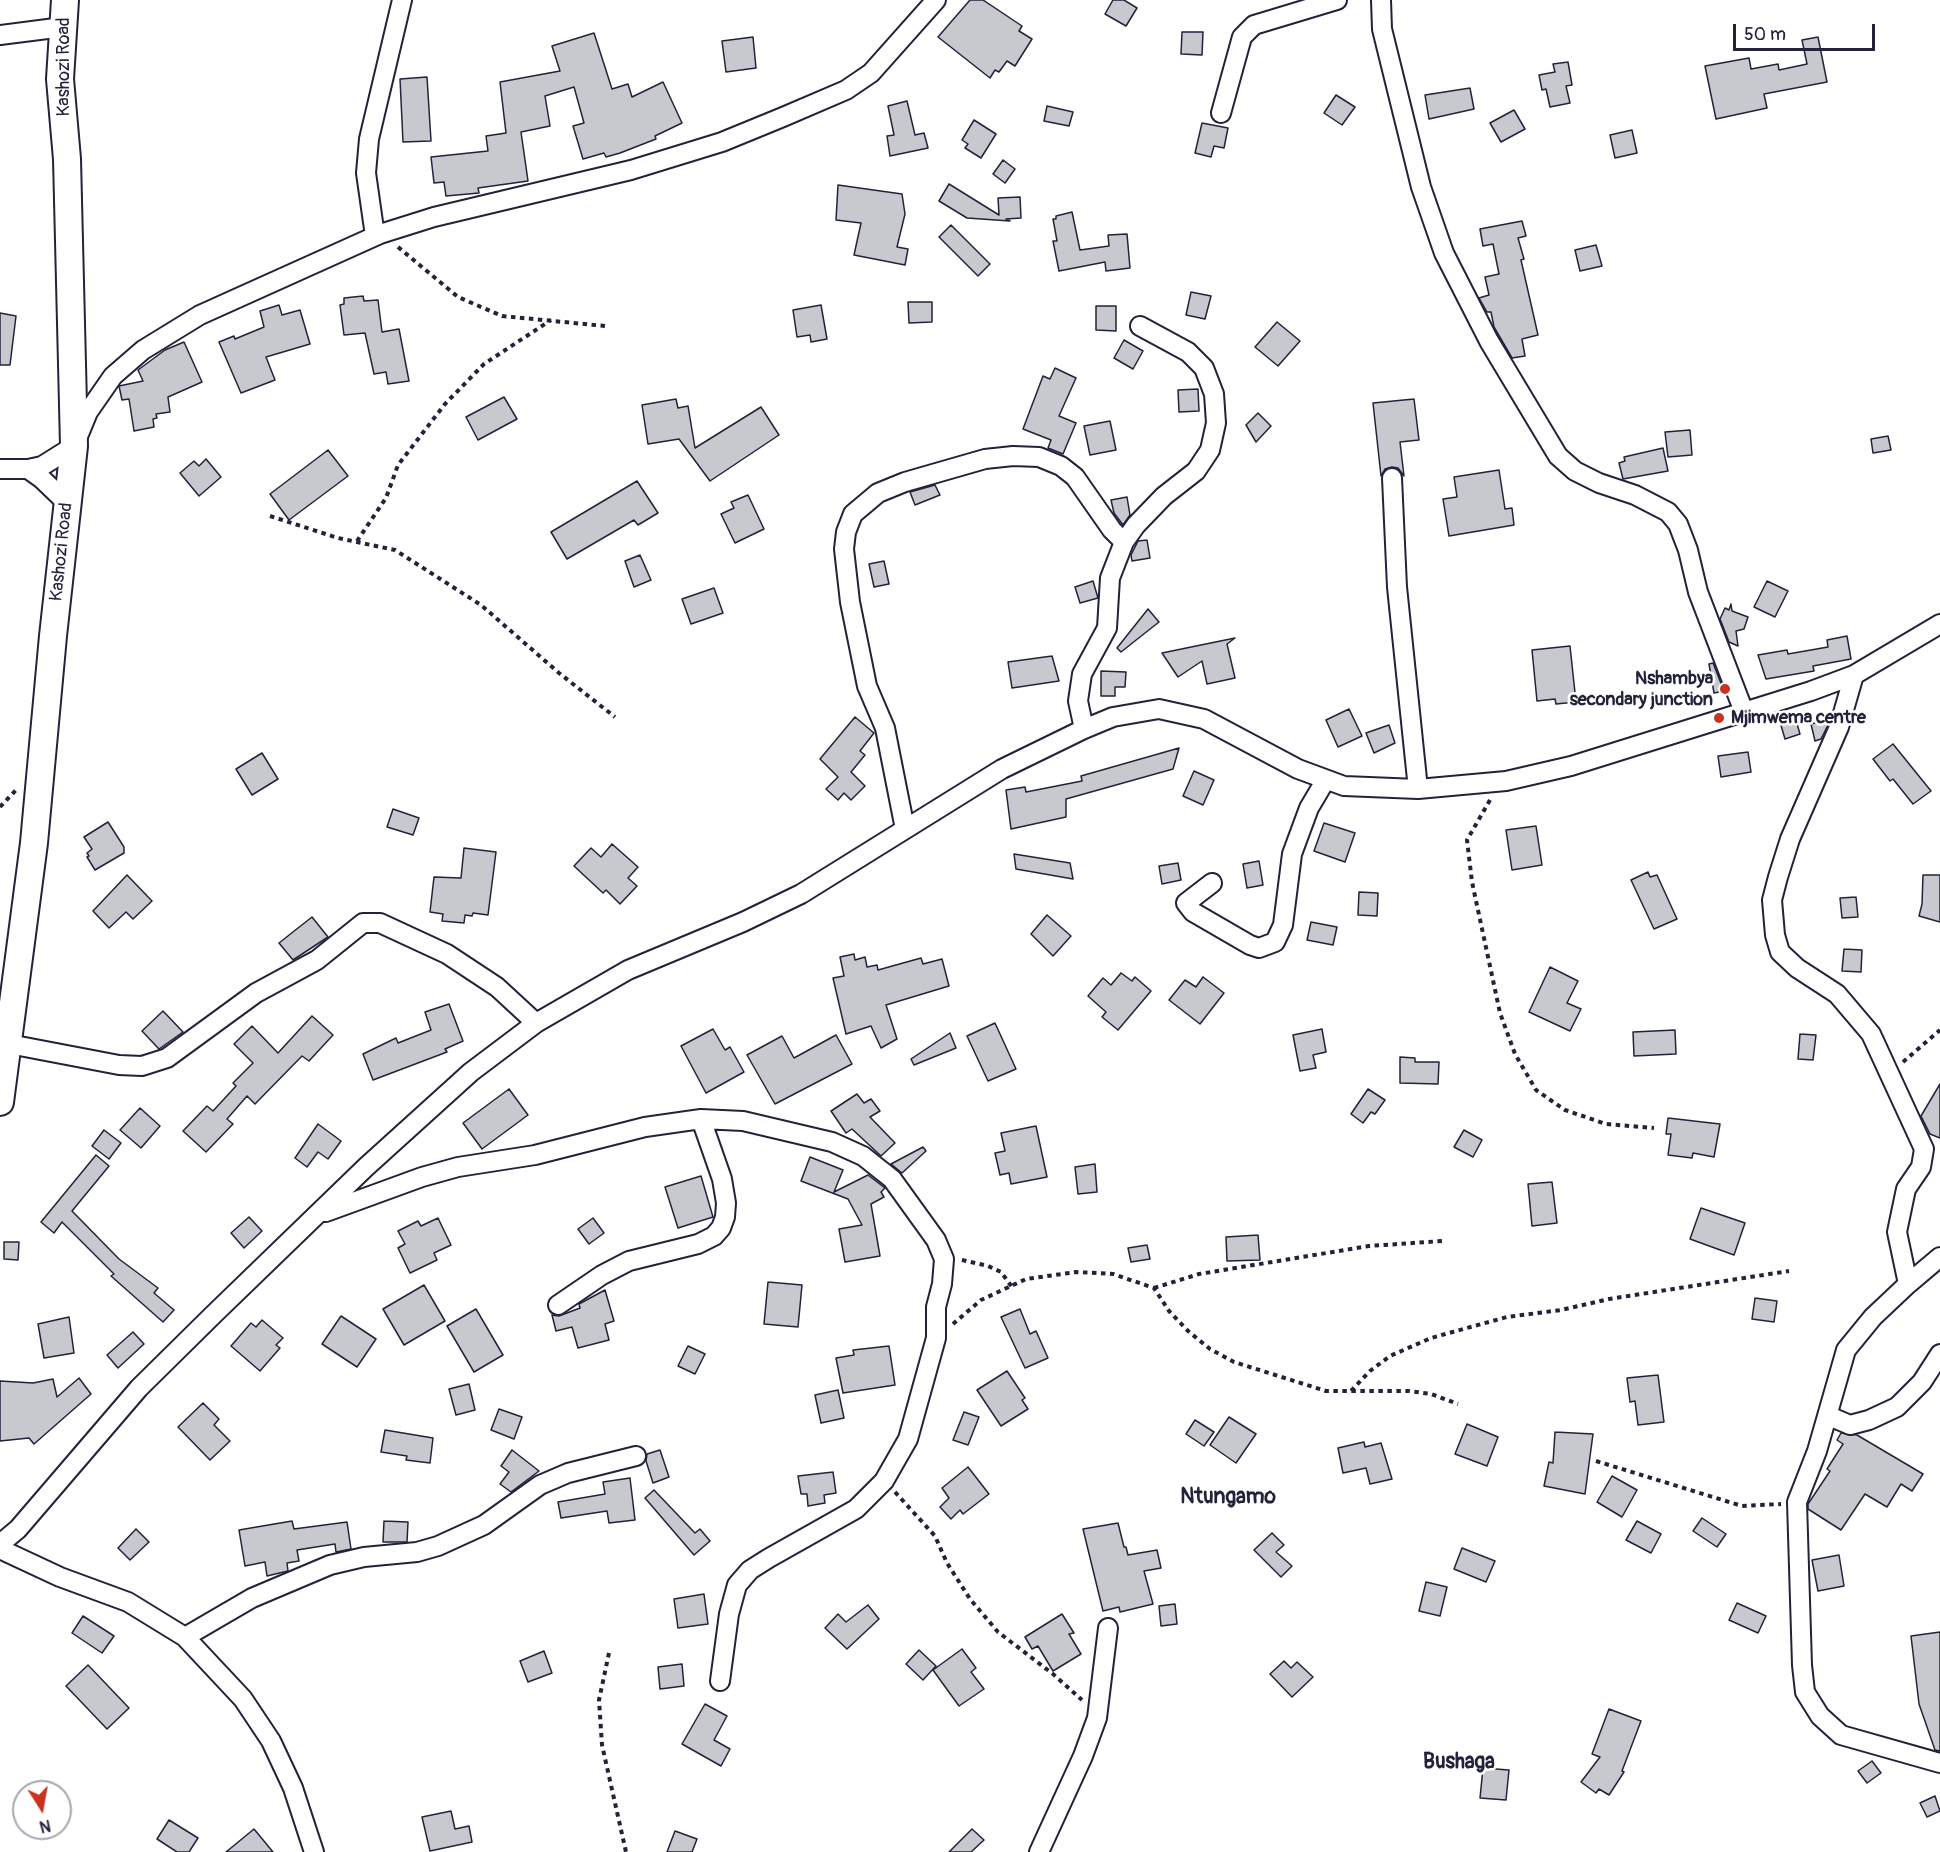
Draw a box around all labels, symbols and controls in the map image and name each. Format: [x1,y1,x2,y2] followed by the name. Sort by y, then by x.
[1736,12,1878,50] scale bar
[53,17,75,117] street label: Kashozi Road
[1744,23,1786,46] text: 50 m
[46,502,78,602] street label: Kashozi Road
[1570,668,1713,710] place label: Nshambya secondary junction
[1718,682,1732,696] marker: Nshambya secondary junction
[1731,707,1866,729] place label: Mjimwema centre
[1712,711,1726,725] marker: Mjimwema centre
[1180,1485,1276,1511] district label: Ntungamo
[1423,1750,1495,1776] district label: Bushaga
[12,1780,72,1840] north arrow
[38,1815,52,1837] text: N

